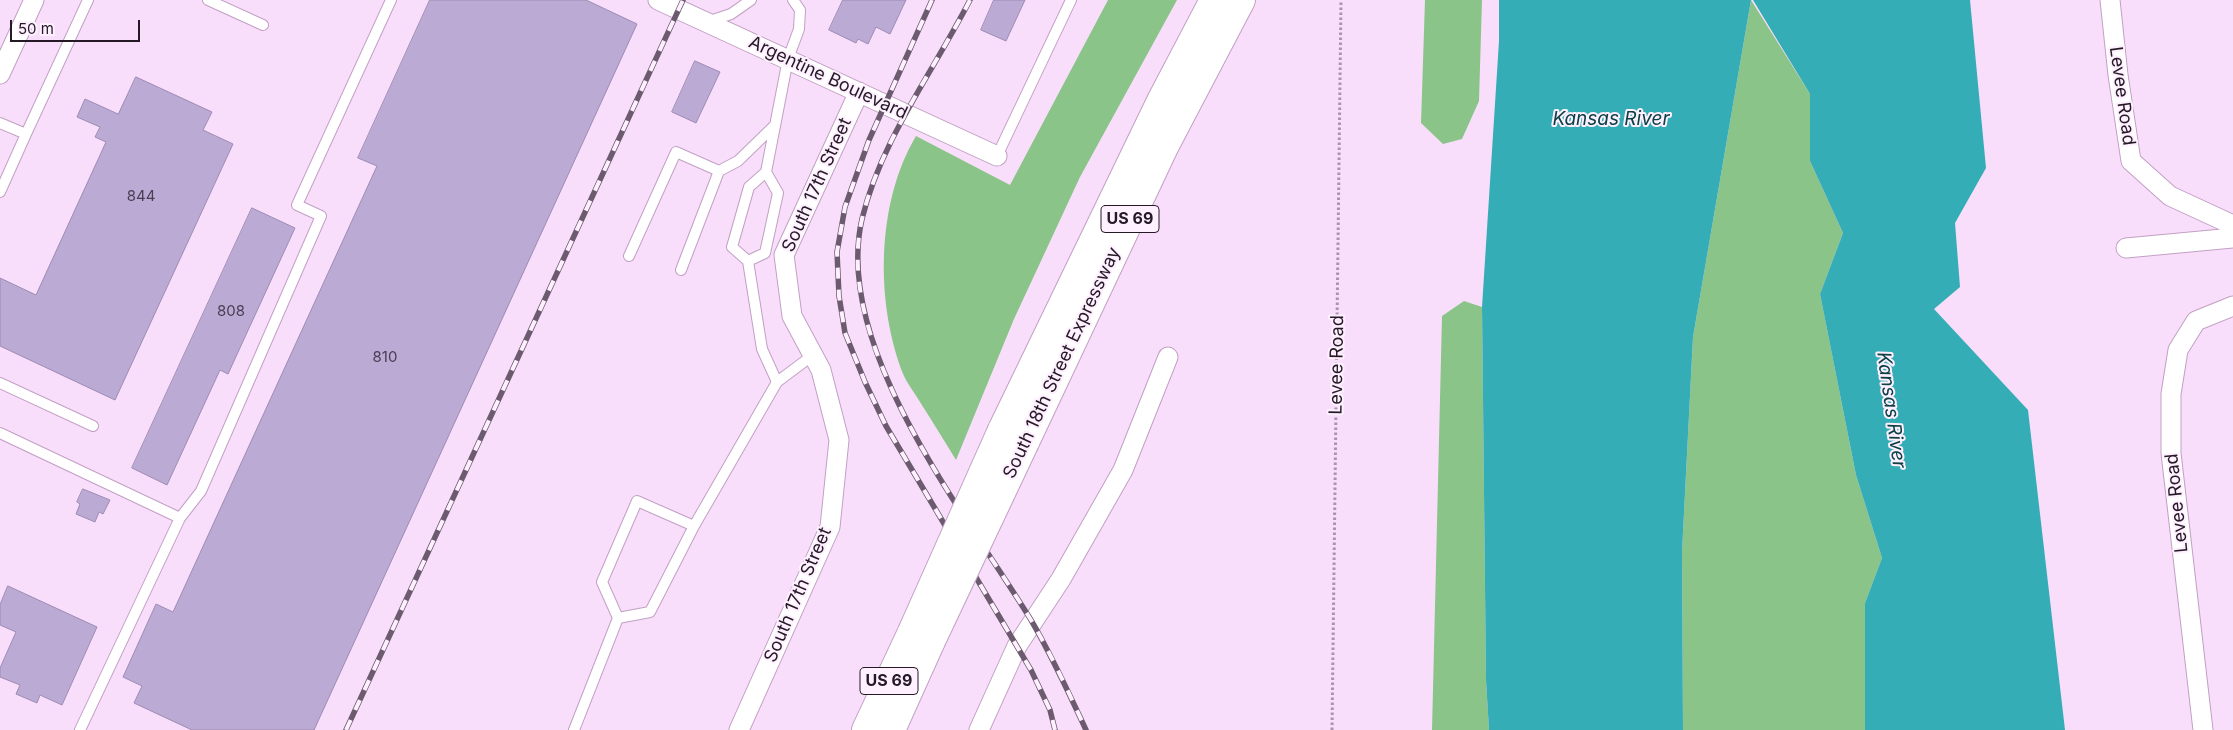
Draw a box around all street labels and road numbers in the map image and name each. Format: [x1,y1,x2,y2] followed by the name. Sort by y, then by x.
[745,32,911,124] street label: Argentine Boulevard
[2104,45,2140,147] street label: Levee Road
[778,115,856,255] street label: South 17th Street
[1101,205,1159,232] road number: US 69
[999,244,1125,482] street label: South 18th Street Expressway
[1325,315,1349,415] street label: Levee Road
[2161,452,2193,554] street label: Levee Road
[760,524,836,666] street label: South 17th Street
[860,668,918,694] road number: US 69

